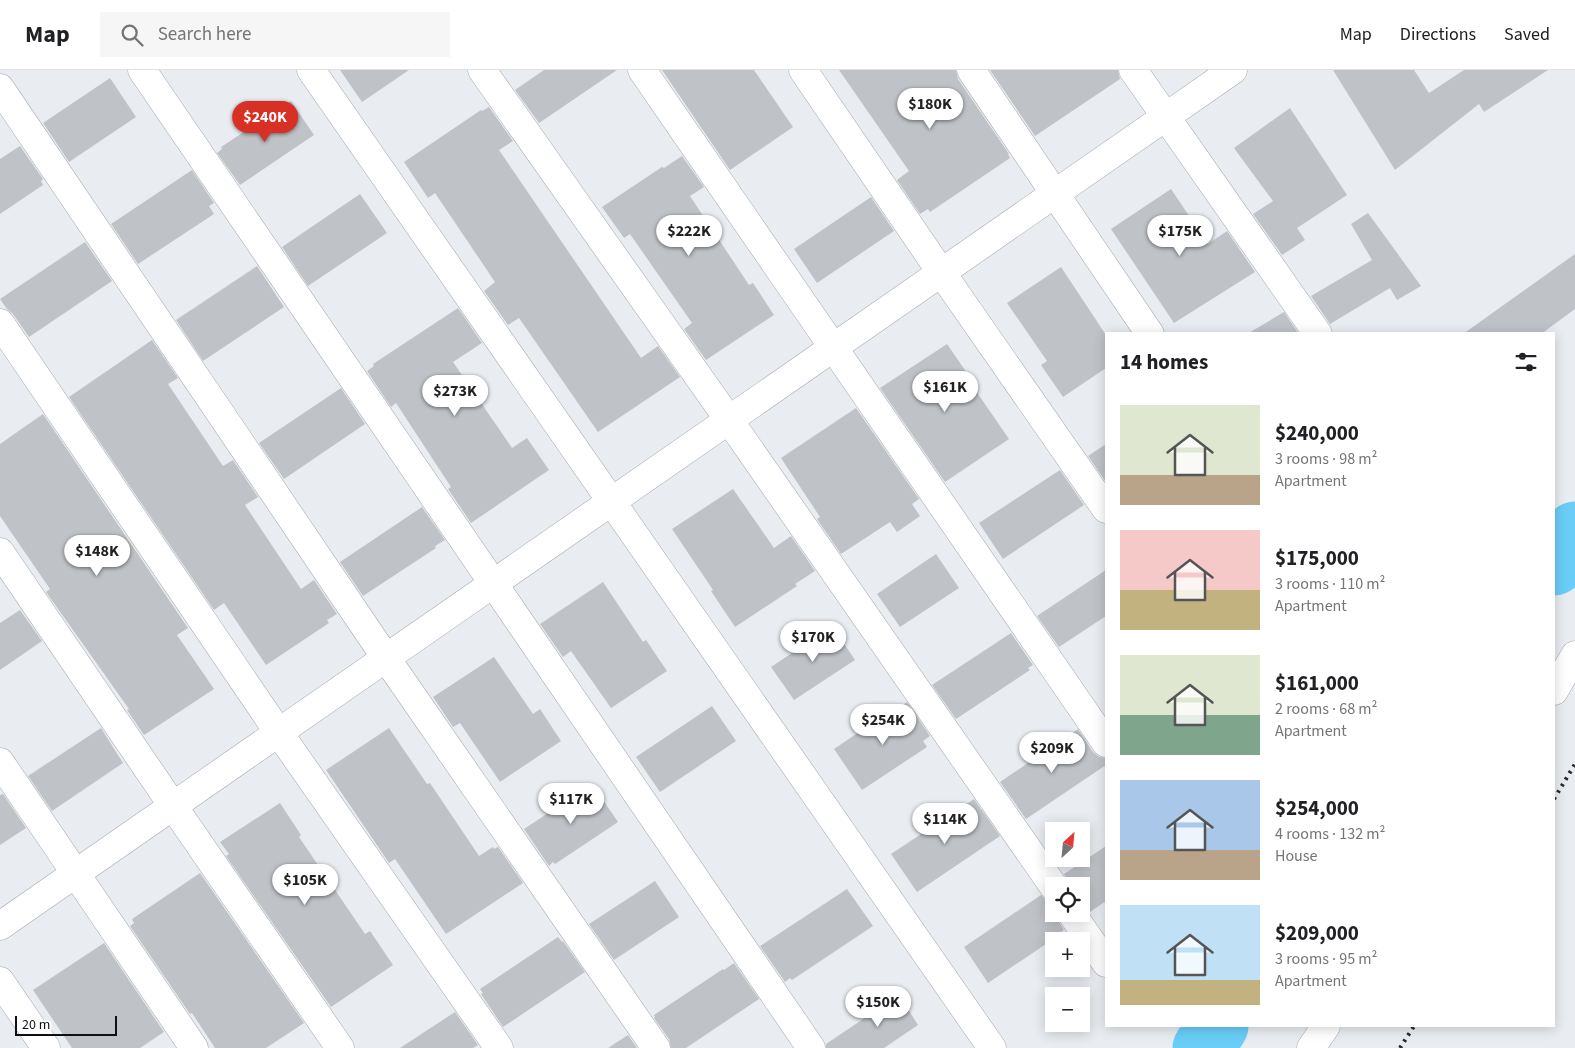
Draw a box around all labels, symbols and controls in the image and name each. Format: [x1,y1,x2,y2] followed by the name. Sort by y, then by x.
[100,12,450,57] search box
[25,17,70,52] text: Map
[118,21,146,49] icon: search
[158,21,251,48] text: Search here
[1340,22,1372,47] text: Map
[1400,22,1476,47] text: Directions
[1504,22,1550,47] text: Saved
[895,88,965,130] pin: $180K
[908,93,952,115] text: $180K
[230,100,300,143] pin: $240K
[243,106,287,128] text: $240K
[654,214,724,257] pin: $222K
[1145,214,1215,257] pin: $175K
[667,220,711,242] text: $222K
[1158,220,1202,242] text: $175K
[1120,347,1208,377] text: 14 homes
[1512,348,1540,376] icon: filters
[910,370,980,413] pin: $161K
[420,374,490,417] pin: $273K
[923,376,967,398] text: $161K
[433,380,477,402] text: $273K
[1275,418,1359,448] text: $240,000
[1160,425,1220,485] icon: home
[1275,448,1377,470] text: 3 rooms · 98 m²
[1275,470,1347,492] text: Apartment
[62,534,132,577] pin: $148K
[75,540,119,562] text: $148K
[1275,543,1359,573] text: $175,000
[1160,550,1220,610] icon: home
[1275,573,1385,595] text: 3 rooms · 110 m²
[1275,595,1347,617] text: Apartment
[778,620,848,663] pin: $170K
[791,626,835,648] text: $170K
[1275,668,1359,698] text: $161,000
[1160,675,1220,735] icon: home
[1275,698,1377,720] text: 2 rooms · 68 m²
[848,704,918,746] pin: $254K
[861,709,905,731] text: $254K
[1275,720,1347,742] text: Apartment
[1017,732,1087,774] pin: $209K
[1030,737,1074,759] text: $209K
[536,782,606,825] pin: $117K
[549,788,593,810] text: $117K
[1275,793,1359,823] text: $254,000
[1160,800,1220,860] icon: home
[910,802,980,845] pin: $114K
[923,808,967,830] text: $114K
[1045,822,1090,868] north arrow
[1045,822,1090,1032] map controls
[1275,823,1385,845] text: 4 rooms · 132 m²
[1275,845,1317,867] text: House
[270,864,340,906] pin: $105K
[283,869,327,891] text: $105K
[1045,877,1090,922] button: locate
[1275,918,1359,948] text: $209,000
[1160,925,1220,985] icon: home
[1045,932,1090,977] button: +
[1275,948,1377,970] text: 3 rooms · 95 m²
[1275,970,1347,992] text: Apartment
[843,986,913,1028] pin: $150K
[1045,987,1090,1032] button: −
[856,991,900,1013] text: $150K
[15,1013,118,1036] scale bar
[22,1015,50,1035] text: 20 m

